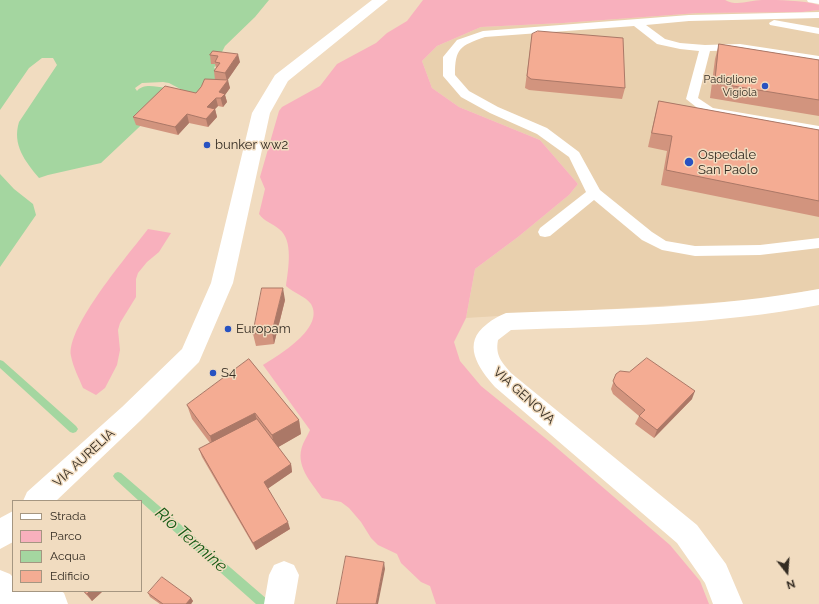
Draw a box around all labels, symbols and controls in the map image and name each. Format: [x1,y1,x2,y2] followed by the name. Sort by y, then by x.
[703,73,757,99] place label: Padiglione Vigiola
[760,81,770,91] marker: Padiglione Vigiola
[215,137,288,153] place label: bunker ww2
[202,140,212,150] marker: bunker ww2
[698,147,758,178] place label: Ospedale San Paolo
[683,156,695,168] marker: Ospedale San Paolo
[236,321,291,337] place label: Europam
[223,324,233,334] marker: Europam
[490,364,558,428] street label: VIA GENOVA
[221,365,236,381] place label: S4
[208,368,218,378] marker: S4
[50,426,118,490] street label: VIA AURELIA
[12,500,142,592] legend
[151,503,231,577] water label: Rio Termine
[50,509,86,523] text: Strada
[50,529,82,543] text: Parco
[50,549,86,563] text: Acqua
[767,552,807,592] north arrow
[50,569,90,583] text: Edificio
[785,577,797,591] text: N

